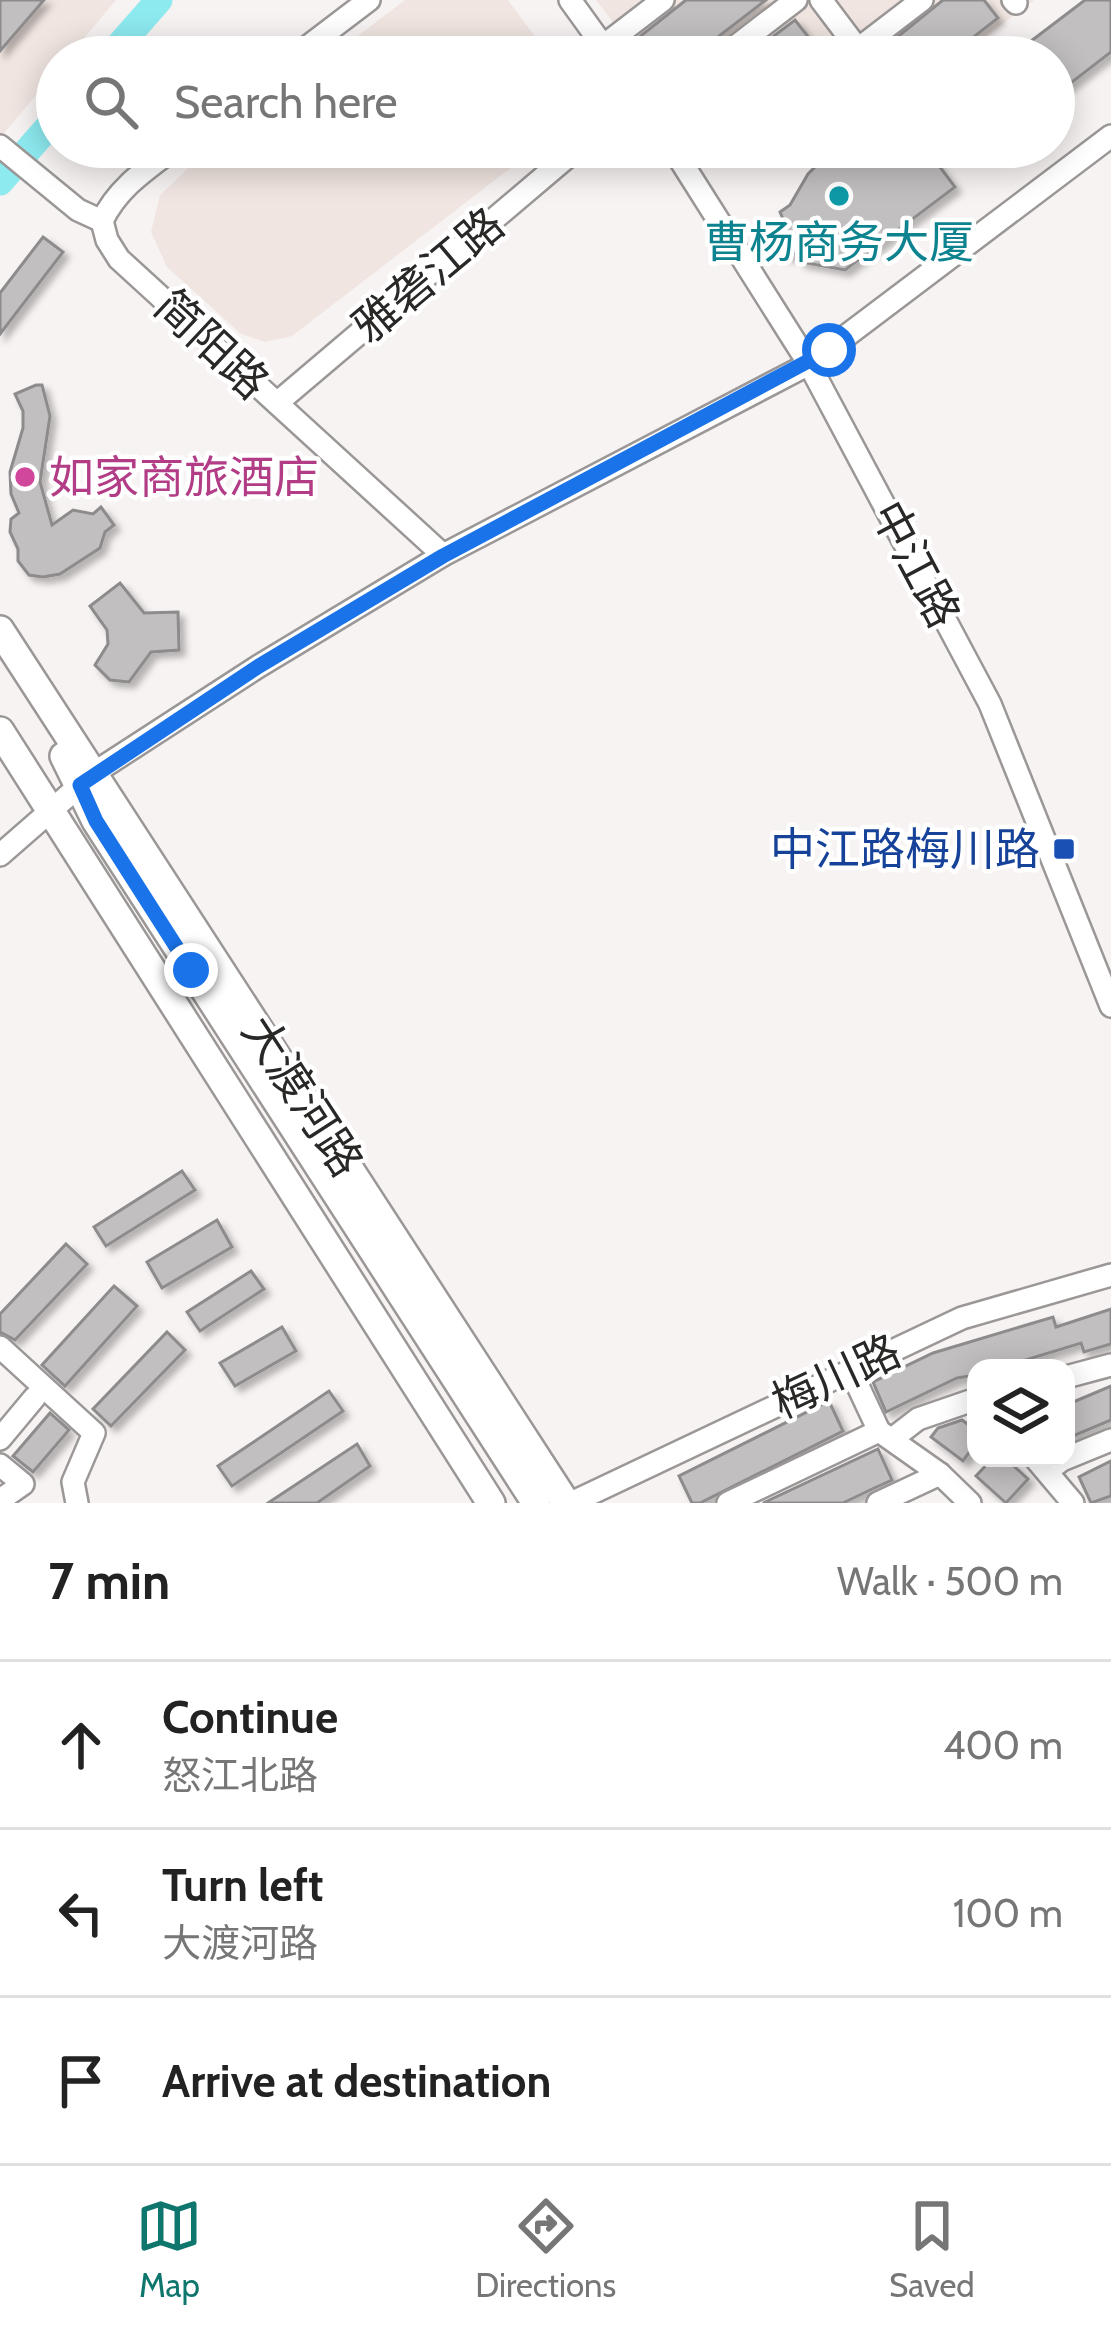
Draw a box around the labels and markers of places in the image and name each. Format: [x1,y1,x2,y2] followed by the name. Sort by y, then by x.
[826,183,852,209] marker: 曹杨商务大厦
[704,215,974,269] place label: 曹杨商务大厦
[49,450,319,504] place label: 如家商旅酒店
[12,464,38,490] marker: 如家商旅酒店
[770,822,1040,876] place label: 中江路梅川路
[1051,836,1077,862] marker: 中江路梅川路

